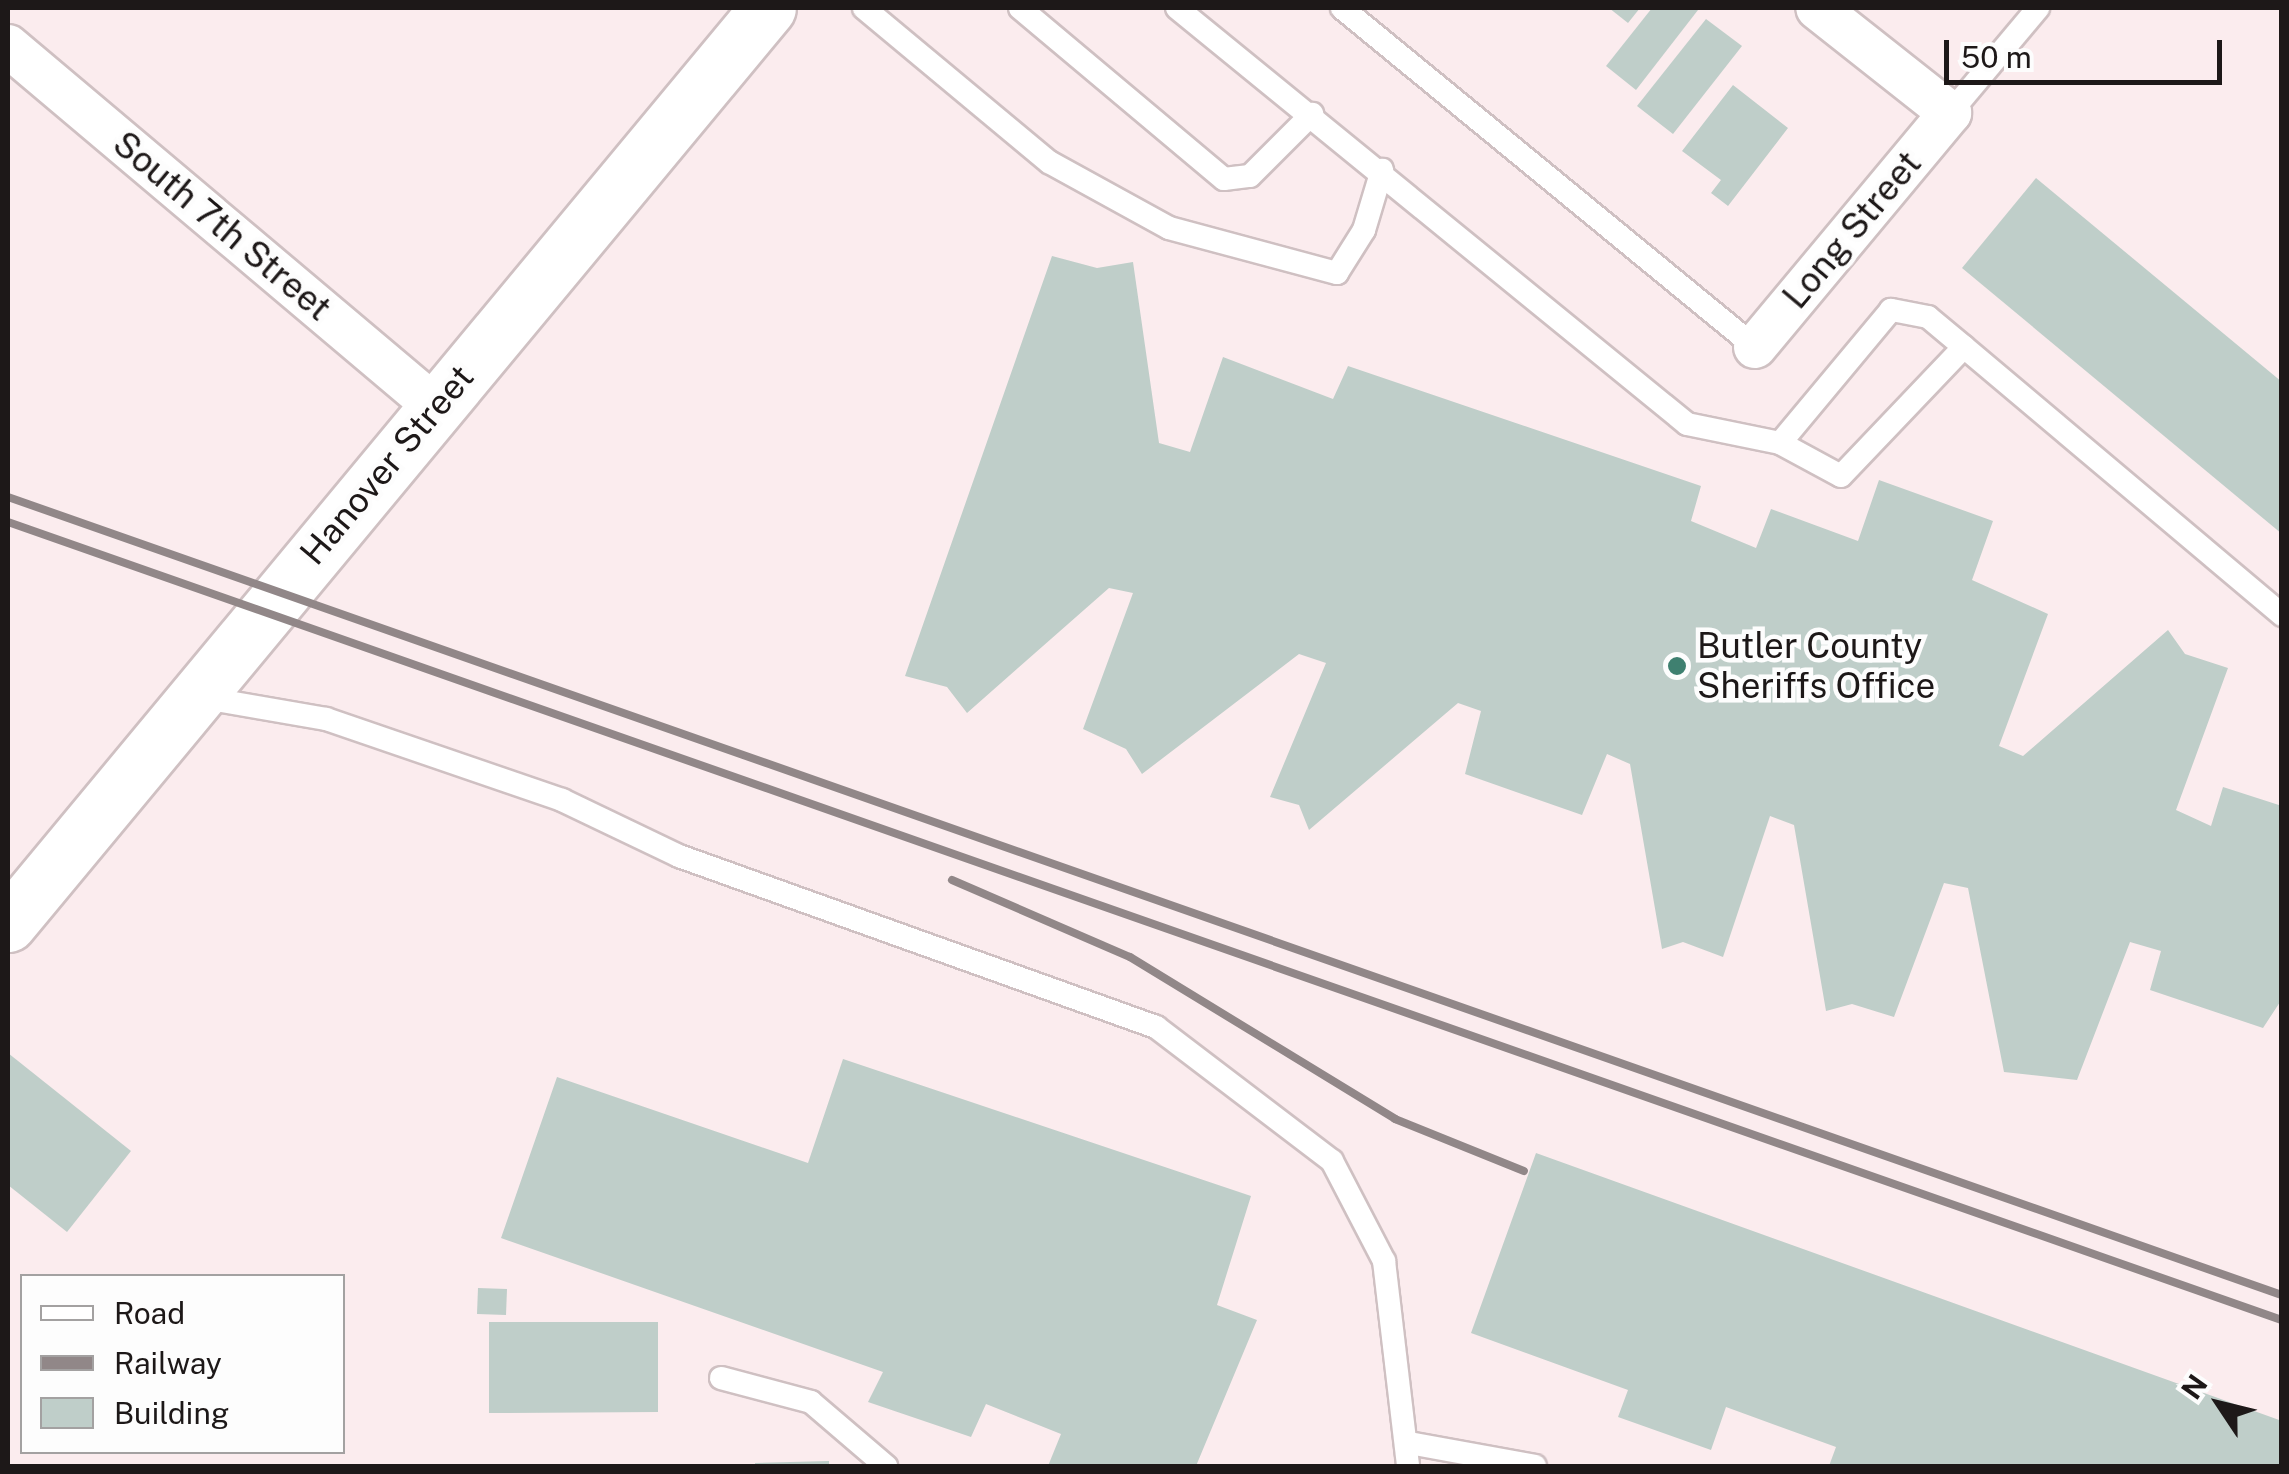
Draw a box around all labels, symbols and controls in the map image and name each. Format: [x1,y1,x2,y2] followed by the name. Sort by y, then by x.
[1949,20,2226,82] scale bar
[1961,39,2032,75] text: 50 m
[105,123,339,329] street label: South 7th Street
[1774,143,1930,317] street label: Long Street
[291,357,483,573] street label: Hanover Street
[1697,625,1935,707] place label: Butler County Sheriffs Office
[1666,655,1688,677] marker: Butler County Sheriffs Office
[20,1274,345,1454] legend
[114,1295,185,1331] text: Road
[114,1345,222,1381] text: Railway
[2169,1354,2269,1454] north arrow
[2174,1368,2214,1405] text: N
[114,1395,229,1431] text: Building

